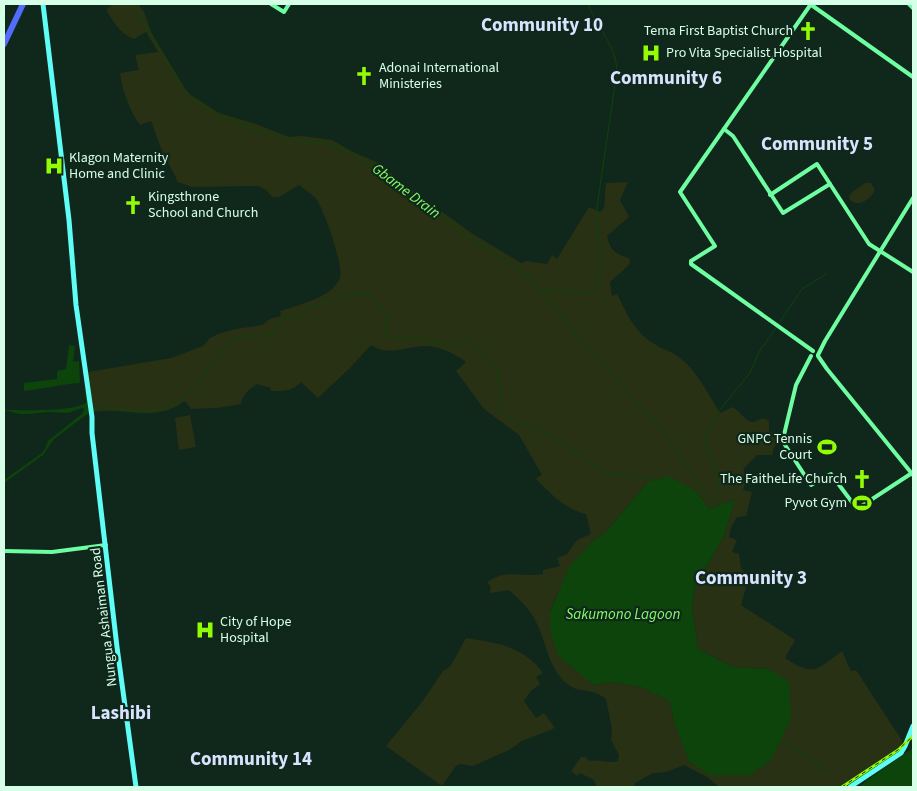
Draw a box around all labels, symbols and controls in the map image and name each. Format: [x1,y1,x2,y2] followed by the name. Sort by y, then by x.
[481,12,603,39] district label: Community 10
[797,20,819,42] church icon: Tema First Baptist Church
[644,21,793,41] place label: Tema First Baptist Church
[640,42,662,64] hospital icon: Pro Vita Specialist Hospital
[666,43,822,63] place label: Pro Vita Specialist Hospital
[379,58,500,94] place label: Adonai International Ministeries
[353,65,375,87] church icon: Adonai International Ministeries
[610,65,722,92] district label: Community 6
[761,131,873,158] district label: Community 5
[69,148,169,184] place label: Klagon Maternity Home and Clinic
[43,155,65,177] hospital icon: Klagon Maternity Home and Clinic
[368,158,445,224] water label: Gbame Drain
[148,187,258,223] place label: Kingsthrone School and Church
[122,194,144,216] church icon: Kingsthrone School and Church
[737,429,812,465] place label: GNPC Tennis Court
[816,436,838,458] sports icon: GNPC Tennis Court
[851,468,873,490] church icon: The FaitheLife Church
[720,469,847,489] place label: The FaitheLife Church
[851,492,873,514] sports icon: Pyvot Gym
[784,493,847,513] place label: Pyvot Gym
[86,546,122,688] street label: Nungua Ashaiman Road
[695,565,807,592] district label: Community 3
[566,604,680,625] water label: Sakumono Lagoon
[220,612,291,648] place label: City of Hope Hospital
[194,619,216,641] hospital icon: City of Hope Hospital
[91,700,151,727] district label: Lashibi
[190,746,312,773] district label: Community 14

